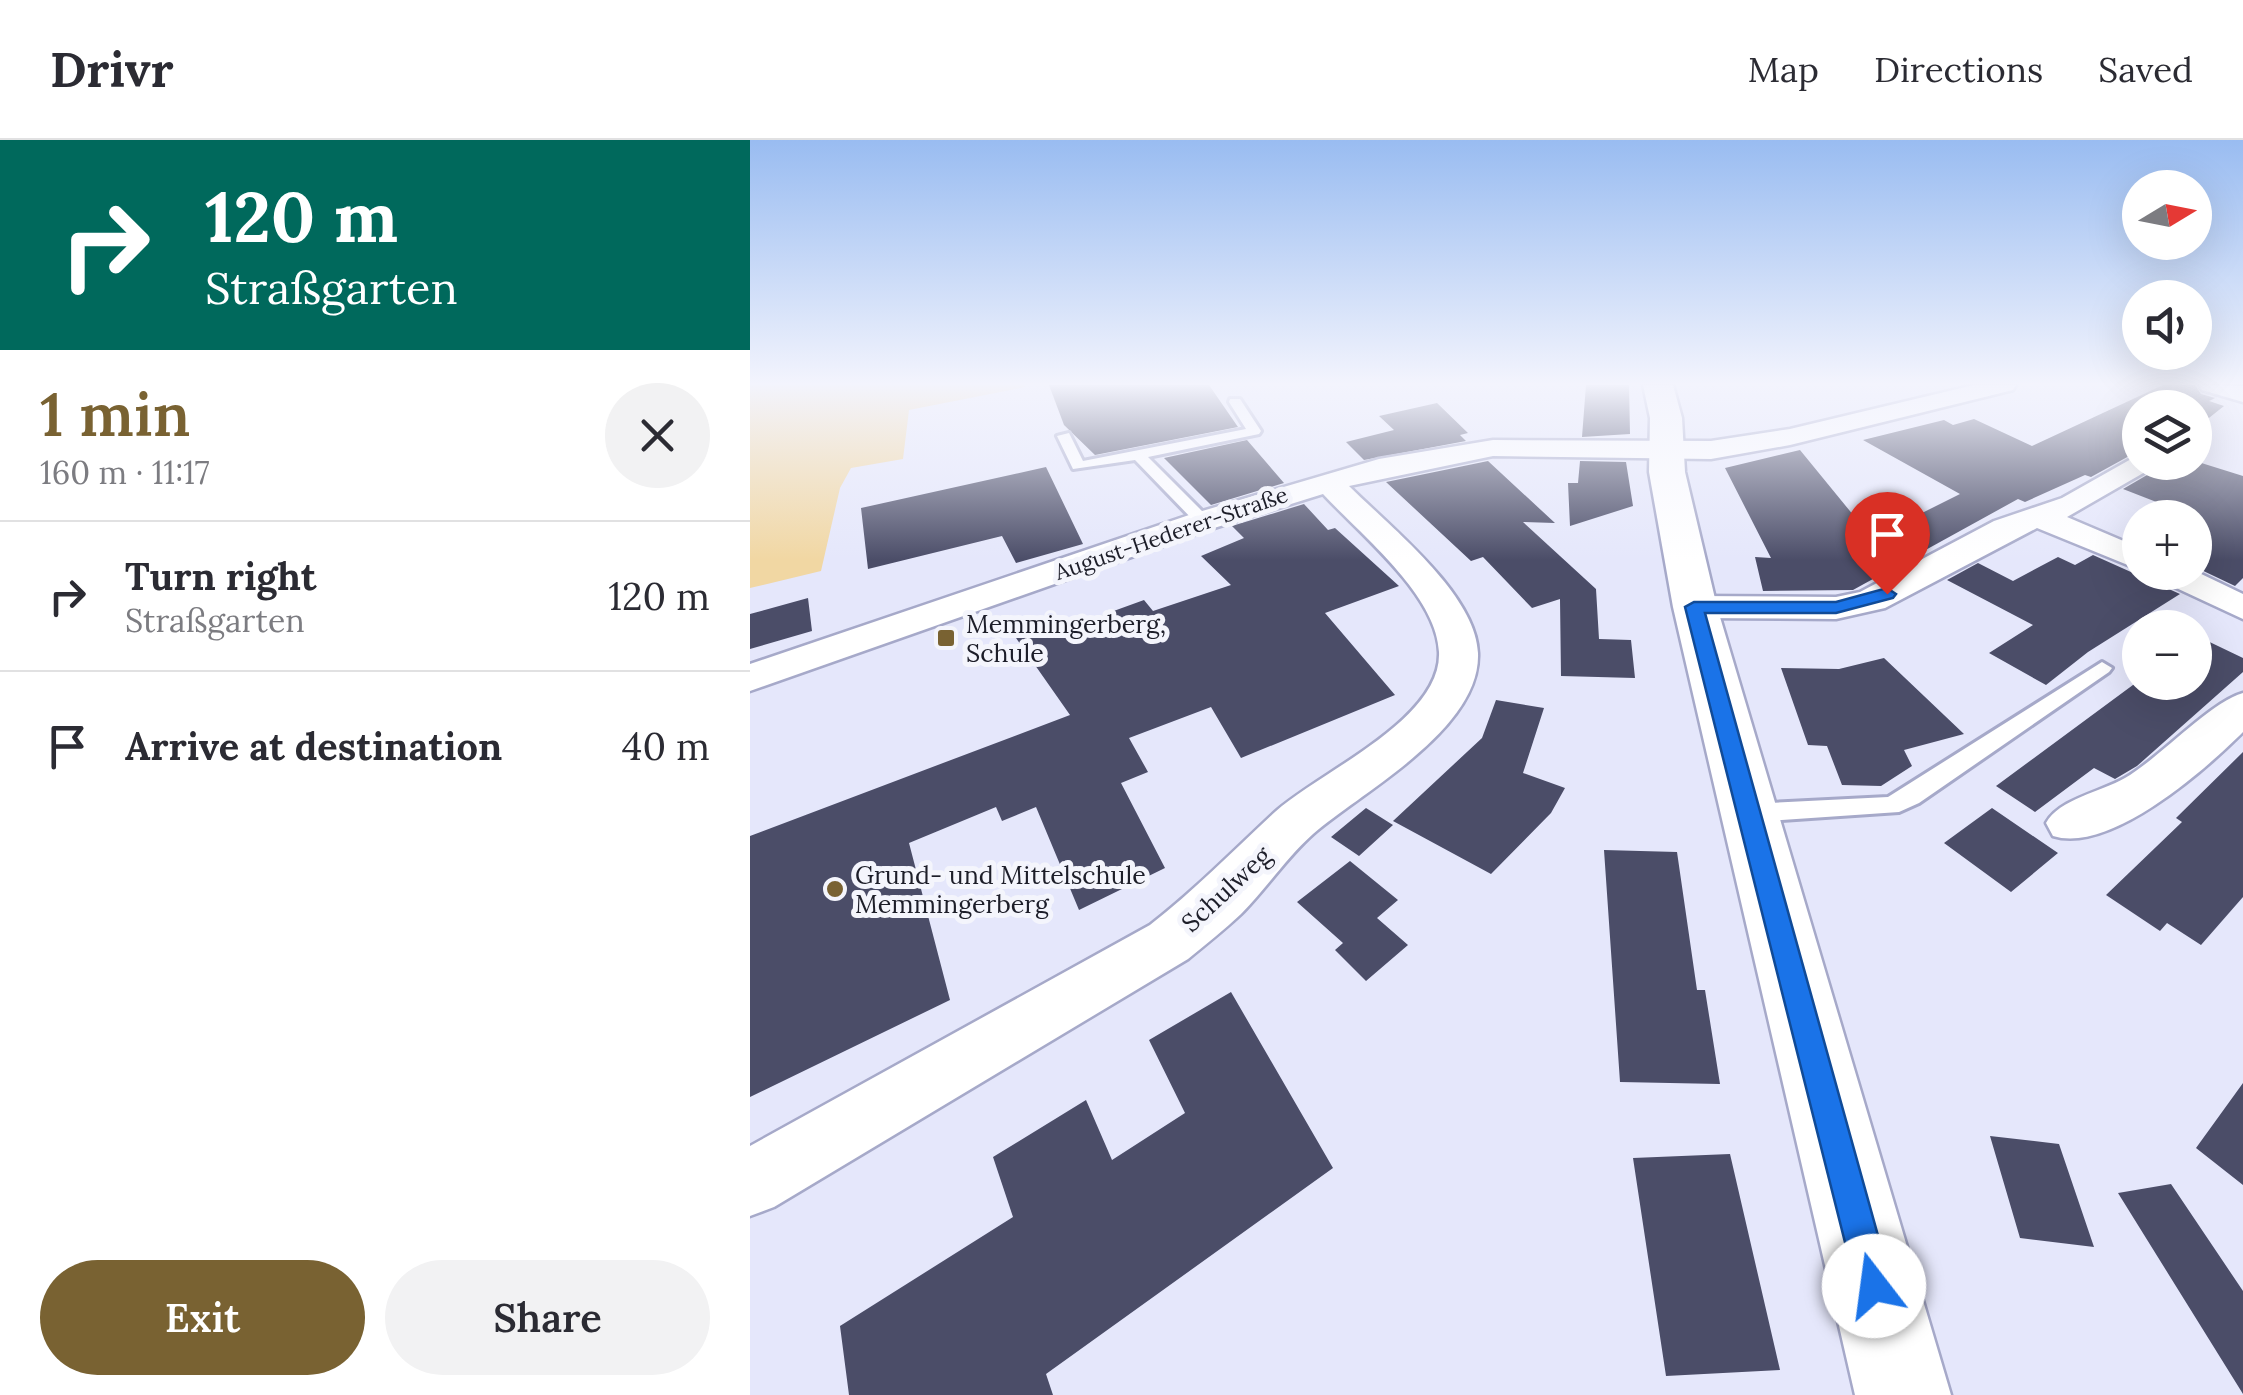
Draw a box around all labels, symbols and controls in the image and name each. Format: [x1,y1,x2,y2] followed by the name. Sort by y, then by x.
[50,39,174,100] text: Drivr
[1748,47,1819,92] text: Map
[1874,47,2043,92] text: Directions
[2098,47,2193,92] text: Saved
[2122,170,2212,260] north arrow
[2122,170,2212,700] map controls
[205,172,398,261] text: 120 m
[40,180,170,310] icon: right
[205,259,458,316] text: Straßgarten
[2122,280,2212,370] button: sound
[40,376,190,452] text: 1 min
[605,383,710,488] button: close
[2122,390,2212,480] button: layers
[40,452,210,493] text: 160 m · 11:17
[1050,480,1291,586] street label: August-Hederer-Straße
[1845,492,1930,595] pin
[2122,500,2212,590] button: +
[1860,507,1915,562] icon: arrive
[125,552,316,600] text: Turn right
[40,569,95,624] icon: right
[608,572,710,620] text: 120 m
[125,600,305,641] text: Straßgarten
[966,608,1166,669] place label: Memmingerberg, Schule
[2122,610,2212,700] button: −
[935,627,957,649] marker: Memmingerberg, Schule
[40,719,95,774] icon: arrive
[125,722,502,770] text: Arrive at destination
[622,722,710,770] text: 40 m
[1174,839,1278,939] street label: Schulweg
[855,859,1146,920] place label: Grund- und Mittelschule Memmingerberg
[824,878,846,900] marker: Grund- und Mittelschule Memmingerberg
[1822,1234,1926,1338] position arrow
[40,1260,365,1375] button: Exit
[385,1260,710,1375] button: Share

